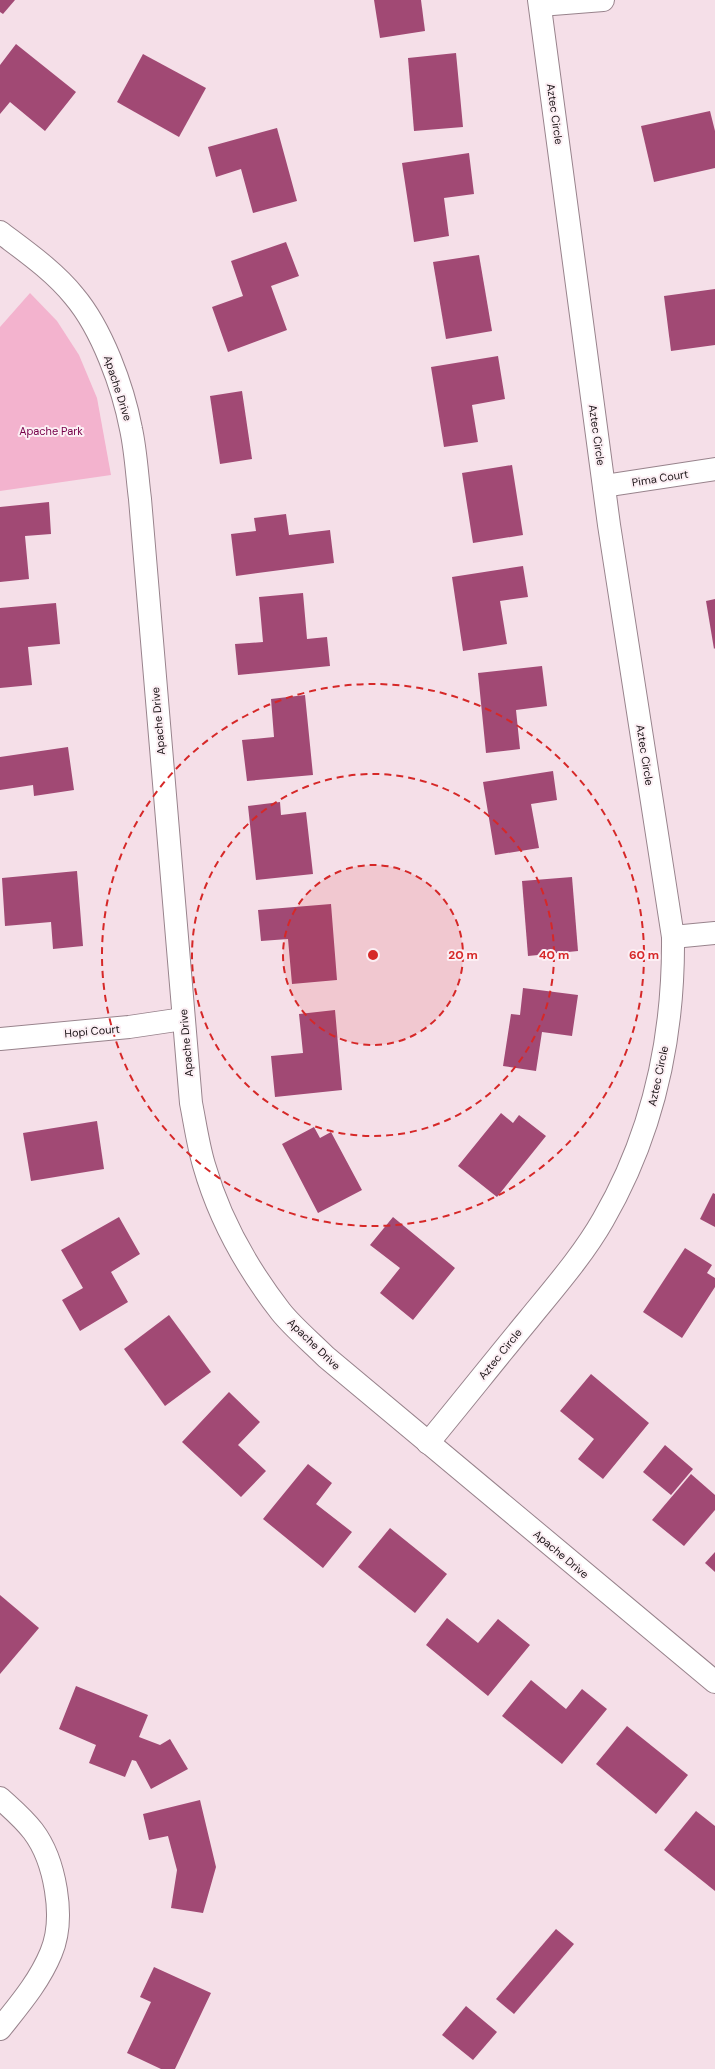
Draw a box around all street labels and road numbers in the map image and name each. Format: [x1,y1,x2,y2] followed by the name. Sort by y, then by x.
[544,83,566,145] street label: Aztec Circle
[101,353,135,423] street label: Apache Drive
[586,404,608,466] street label: Aztec Circle
[631,467,689,489] street label: Pima Court
[148,687,168,755] street label: Apache Drive
[633,724,657,786] street label: Aztec Circle
[176,1009,196,1077] street label: Apache Drive
[64,1022,120,1040] street label: Hopi Court
[645,1045,671,1107] street label: Aztec Circle
[285,1315,343,1373] street label: Apache Drive
[475,1326,525,1382] street label: Aztec Circle
[530,1527,592,1581] street label: Apache Drive

